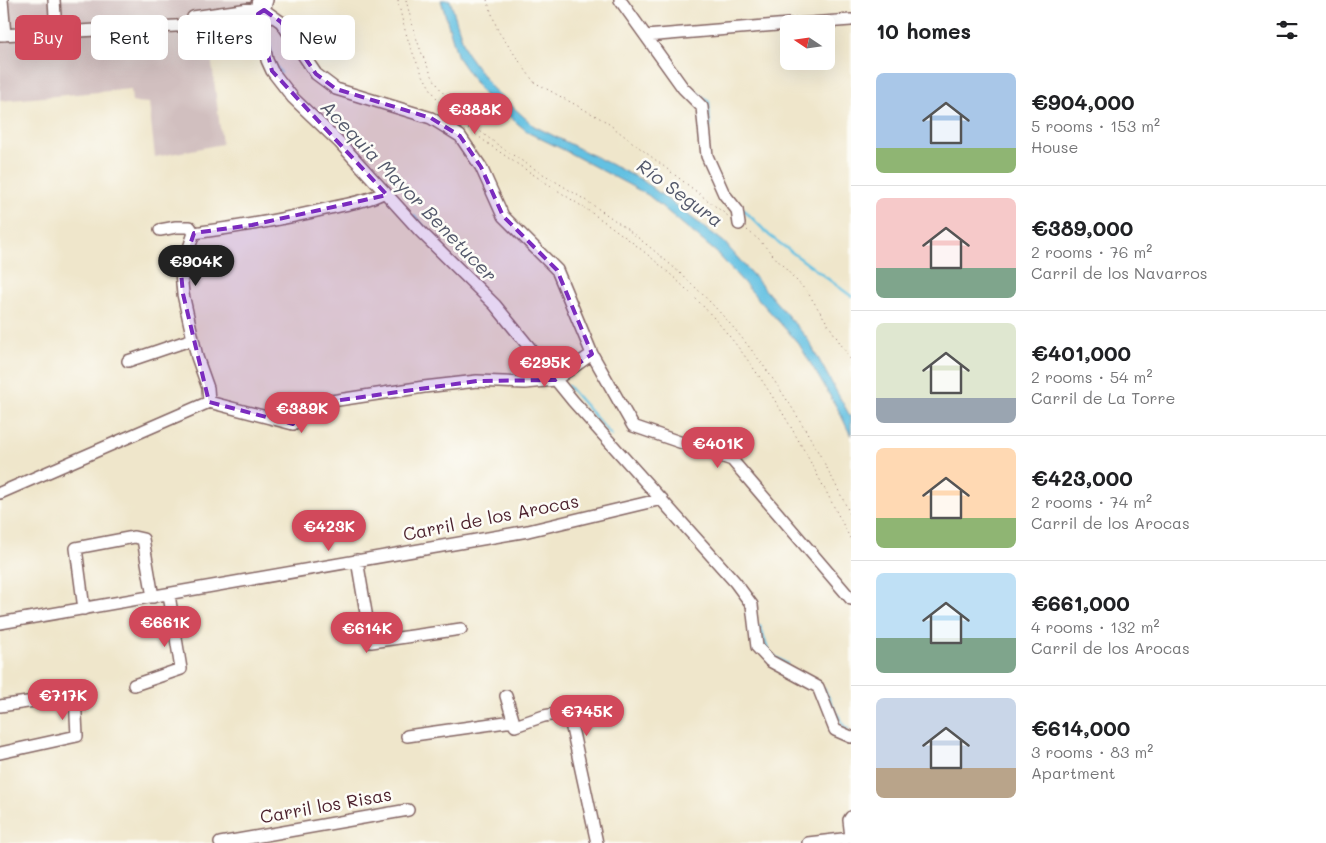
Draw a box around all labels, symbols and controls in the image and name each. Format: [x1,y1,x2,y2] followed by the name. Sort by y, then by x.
[15,15,81,60] chip: Buy
[91,15,168,60] chip: Rent
[178,15,271,60] chip: Filters
[281,15,355,60] chip: New
[780,15,835,70] north arrow
[780,15,835,70] map controls
[1273,16,1301,44] icon: filters
[876,17,971,44] text: 10 homes
[1031,88,1134,115] text: €904,000
[440,92,510,135] pin: €388K
[916,93,976,153] icon: home
[316,94,503,287] water label: Acequia Mayor Benetucer
[449,98,501,119] text: €388K
[1031,115,1160,136] text: 5 rooms · 153 m²
[1031,136,1078,157] text: House
[632,153,728,232] water label: Río Segura
[1031,214,1133,241] text: €389,000
[916,218,976,278] icon: home
[1031,241,1152,262] text: 2 rooms · 76 m²
[161,244,231,287] pin: €904K
[169,250,223,271] text: €904K
[1031,262,1208,283] text: Carril de los Navarros
[1031,339,1131,366] text: €401,000
[916,343,976,403] icon: home
[510,346,580,388] pin: €295K
[519,351,571,372] text: €295K
[1031,366,1152,387] text: 2 rooms · 54 m²
[1031,387,1176,408] text: Carril de La Torre
[267,392,337,434] pin: €389K
[276,397,328,418] text: €389K
[683,426,753,469] pin: €401K
[692,432,744,453] text: €401K
[1031,464,1133,491] text: €423,000
[916,468,976,528] icon: home
[401,488,581,546] street label: Carril de los Arocas
[1031,491,1152,512] text: 2 rooms · 74 m²
[294,510,364,552] pin: €423K
[1031,512,1190,533] text: Carril de los Arocas
[303,515,355,536] text: €423K
[1031,589,1130,616] text: €661,000
[916,593,976,653] icon: home
[130,606,200,648] pin: €661K
[140,611,190,632] text: €661K
[332,612,402,654] pin: €614K
[1031,616,1160,637] text: 4 rooms · 132 m²
[342,617,392,638] text: €614K
[1031,637,1190,658] text: Carril de los Arocas
[28,678,98,721] pin: €717K
[39,684,87,705] text: €717K
[552,694,622,737] pin: €745K
[561,700,613,721] text: €745K
[1031,714,1130,741] text: €614,000
[916,718,976,778] icon: home
[1031,741,1153,762] text: 3 rooms · 83 m²
[1031,762,1116,783] text: Apartment
[258,782,394,828] street label: Carril los Risas

